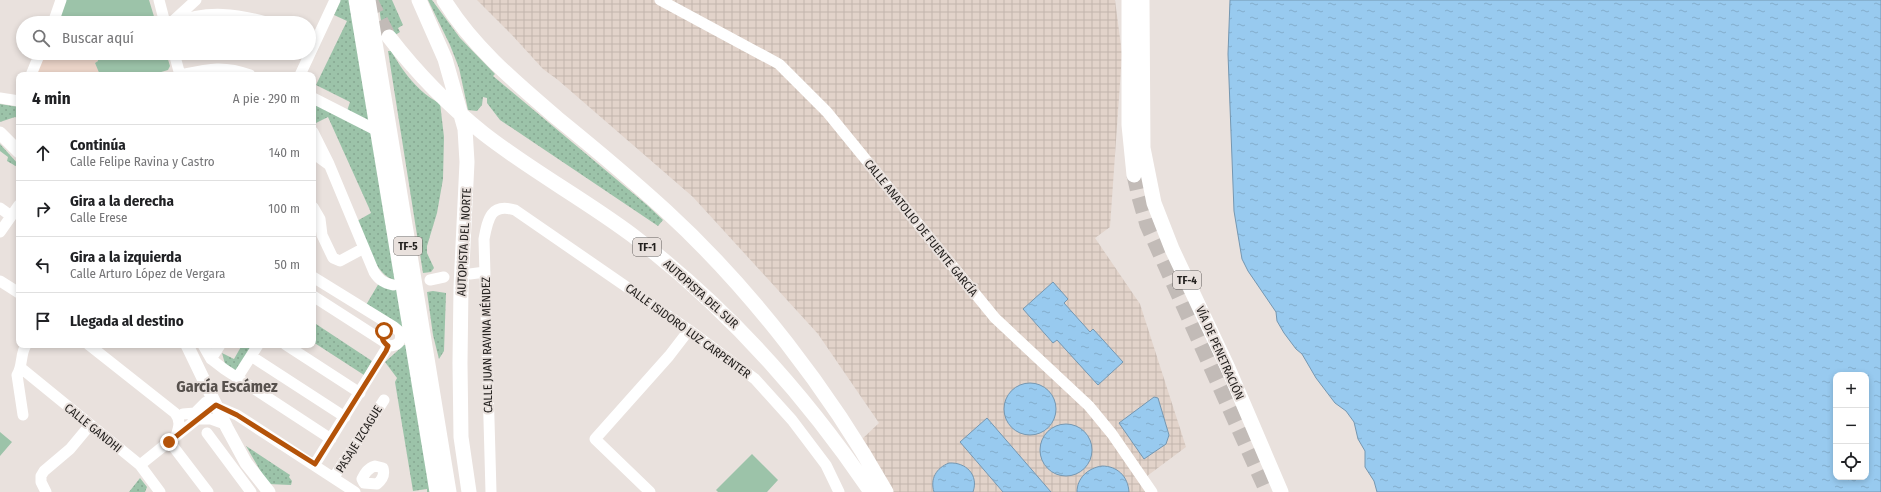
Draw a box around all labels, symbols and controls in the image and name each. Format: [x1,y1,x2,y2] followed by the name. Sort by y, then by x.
[16,16,316,60] search box
[30,27,52,49] icon: search
[62,29,134,47] text: Buscar aquí
[32,88,71,109] text: 4 min
[233,91,300,106] text: A pie · 290 m
[70,136,126,154] text: Continúa
[32,142,54,164] icon: ahead
[269,145,300,160] text: 140 m
[70,154,215,169] text: Calle Felipe Ravina y Castro
[861,156,982,300] street label: CALLE ANATOLIO DE FUENTE GARCÍA
[454,187,474,296] street label: AUTOPISTA DEL NORTE
[70,192,174,210] text: Gira a la derecha
[32,198,54,220] icon: right
[268,201,300,216] text: 100 m
[70,210,128,225] text: Calle Erese
[394,237,422,255] road number: TF-5
[633,238,661,256] road number: TF-1
[70,248,182,266] text: Gira a la izquierda
[32,254,54,276] icon: left
[274,257,300,272] text: 50 m
[661,257,741,331] street label: AUTOPISTA DEL SUR
[70,266,225,281] text: Calle Arturo López de Vergara
[1173,271,1201,289] road number: TF-4
[478,277,495,413] street label: CALLE JUAN RAVINA MÉNDEZ
[623,281,754,381] street label: CALLE ISIDORO LUZ CARPENTER
[1193,304,1248,402] street label: VÍA DE PENETRACIÓN
[32,310,54,332] icon: arrive
[70,312,184,330] text: Llegada al destino
[375,322,393,340] route start
[1833,372,1869,480] map controls
[1833,372,1869,408] button: +
[176,377,278,396] district label: García Escámez
[62,401,124,455] street label: CALLE GANDHI
[333,403,385,475] street label: PASAJE IZCAGUE
[1833,408,1869,444] button: −
[160,433,178,451] route end
[1833,444,1869,480] button: locate

